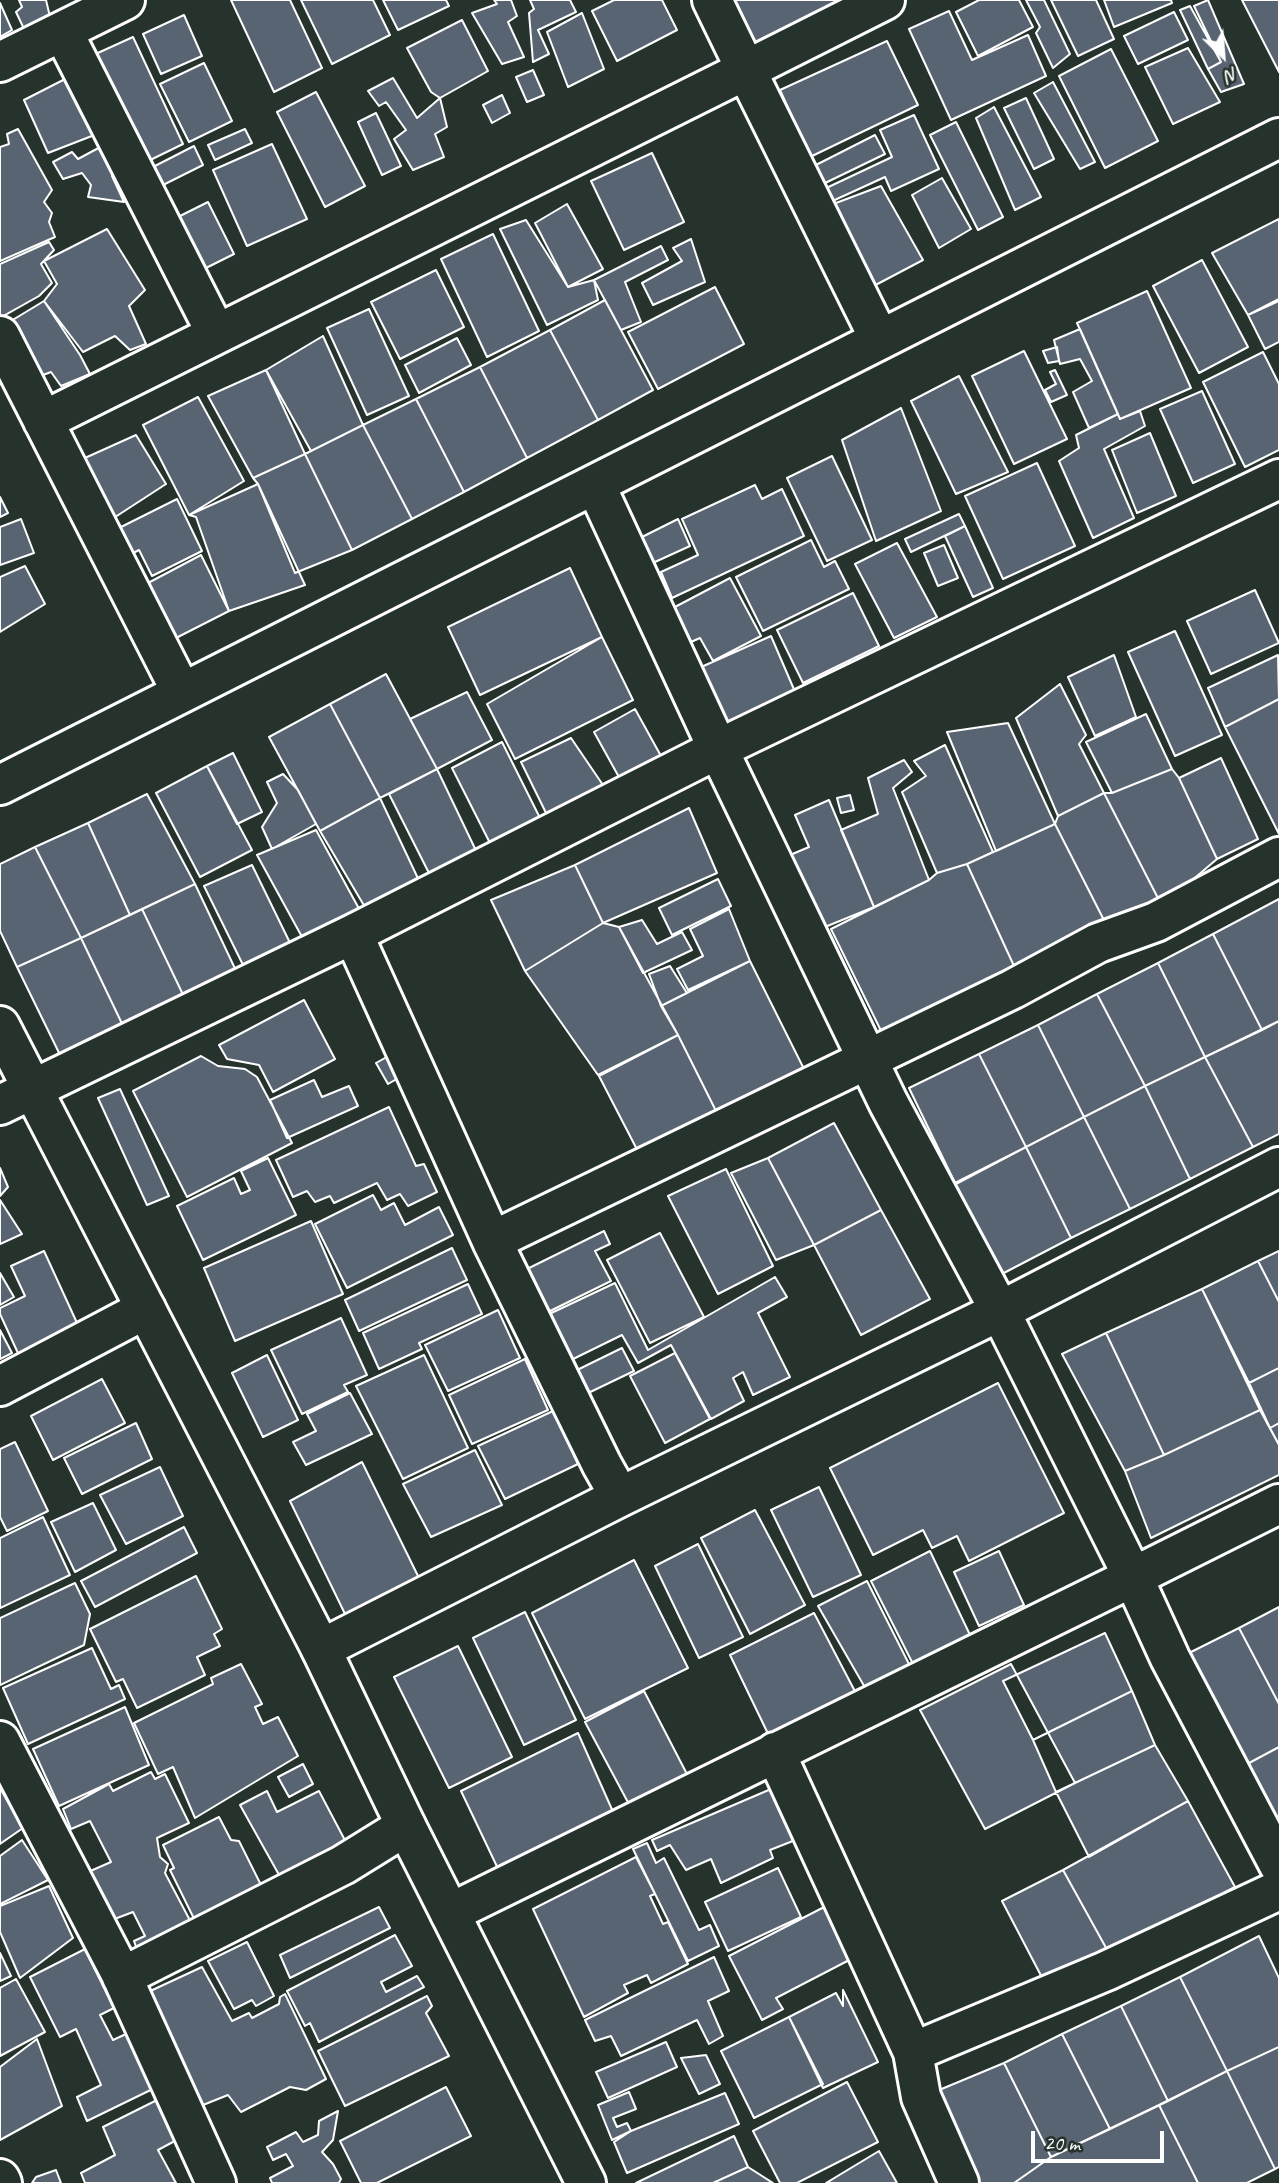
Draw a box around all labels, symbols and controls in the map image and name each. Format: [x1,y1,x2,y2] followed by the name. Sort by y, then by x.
[1188,21,1258,91] north arrow
[1221,62,1242,88] text: N
[1034,2116,1167,2160] scale bar
[1044,2130,1080,2156] text: 20 m

